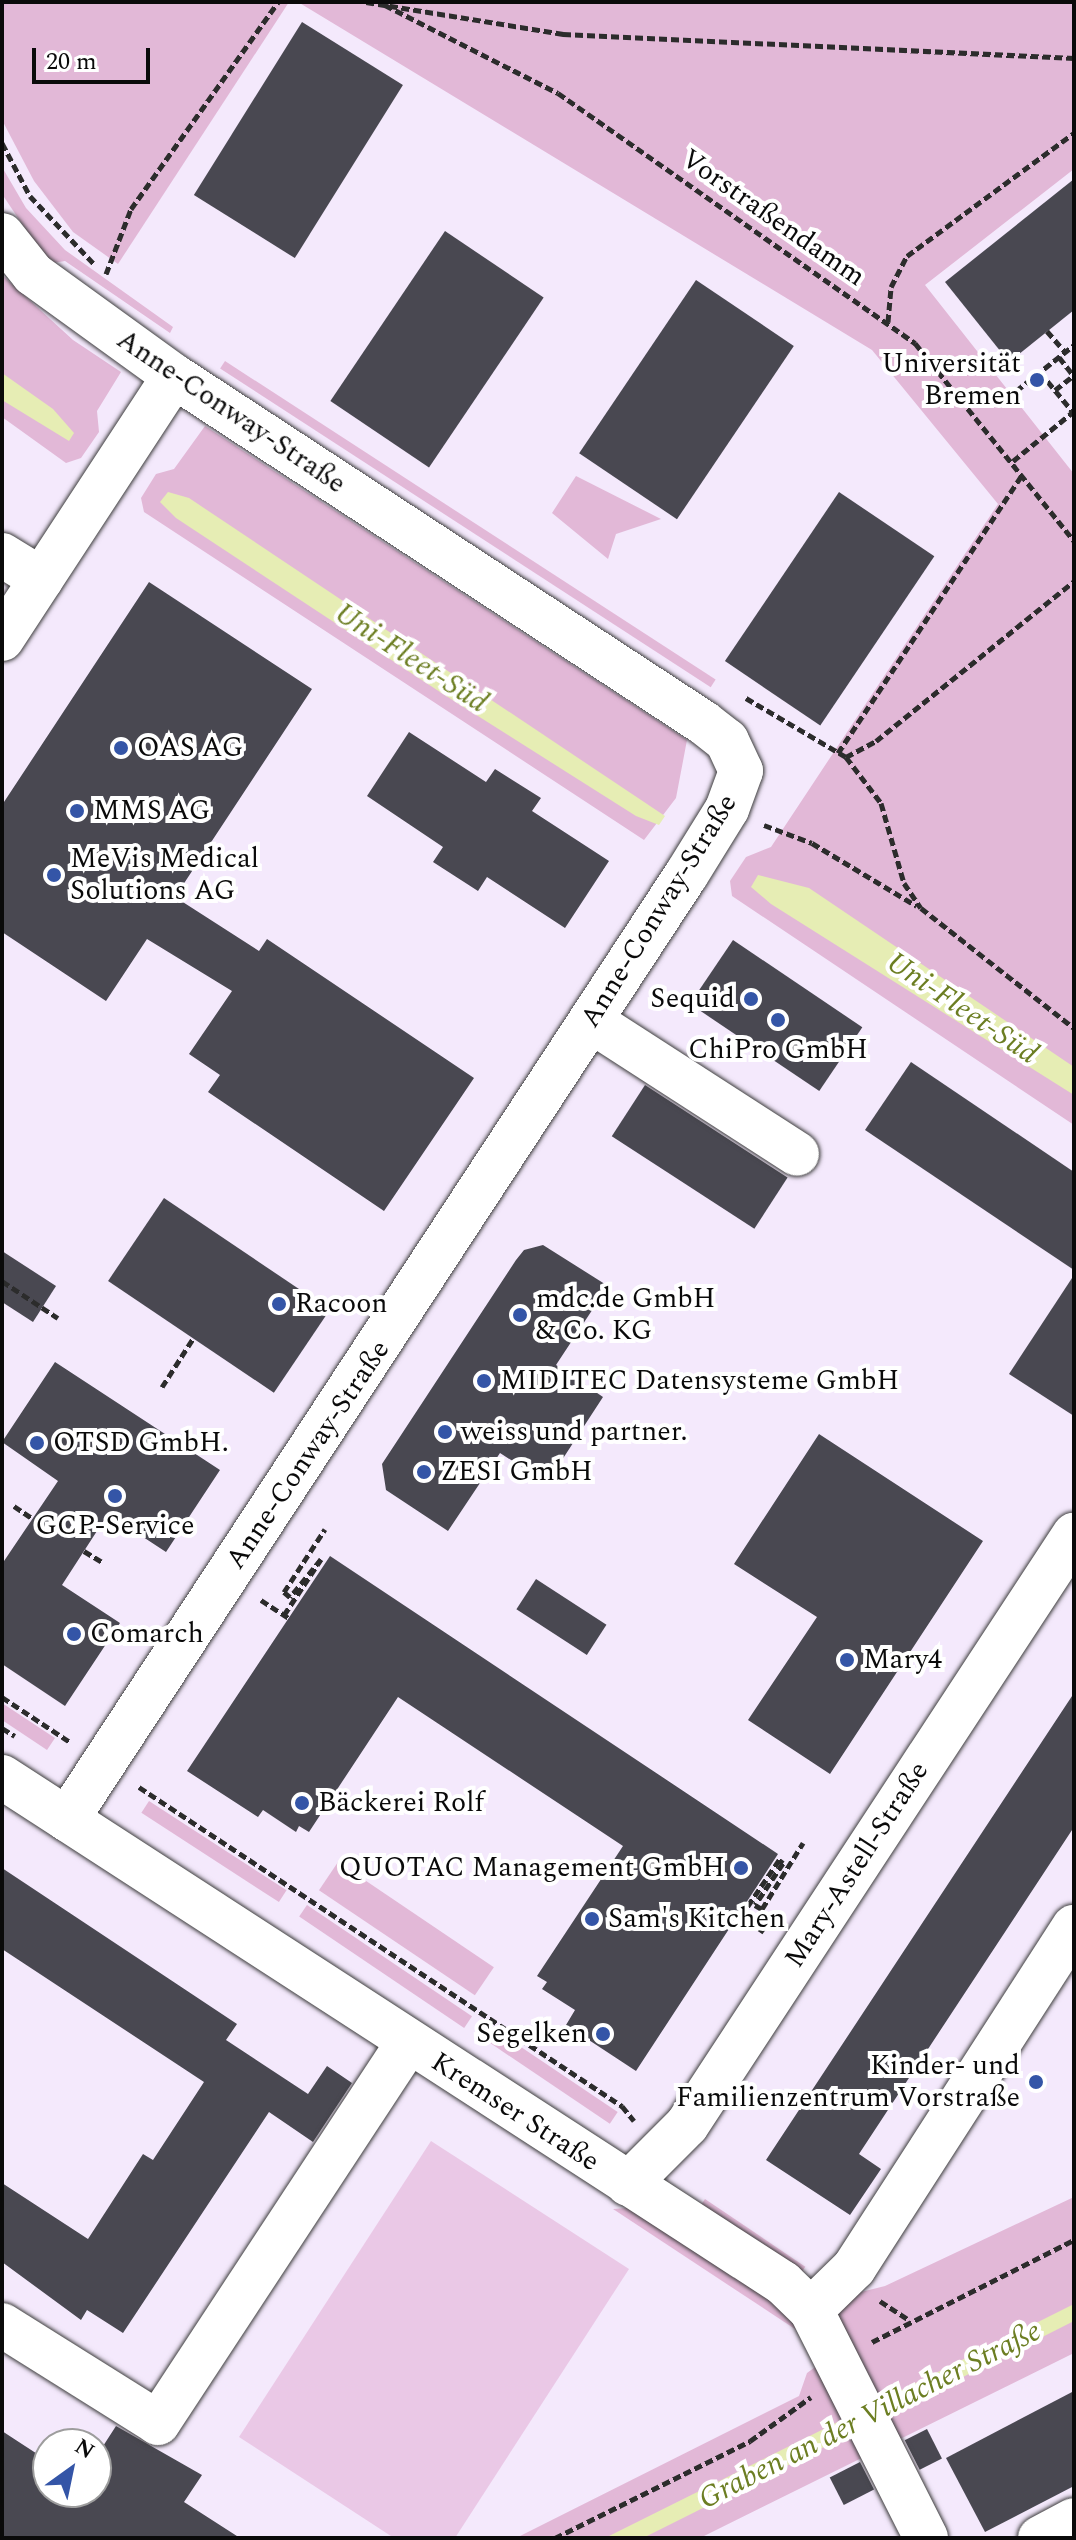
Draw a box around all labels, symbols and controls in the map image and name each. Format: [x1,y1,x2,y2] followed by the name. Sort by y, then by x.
[36,32,154,82] scale bar
[46,44,97,80] text: 20 m
[675,142,871,294] street label: Vorstraßendamm
[110,323,352,501] street label: Anne-Conway-Straße
[882,347,1021,413] place label: Universität Bremen
[1028,371,1046,389] marker: Universität Bremen
[328,595,494,721] water label: Uni-Fleet-Süd
[137,731,243,765] place label: OAS AG
[112,739,130,757] marker: OAS AG
[574,788,744,1034] street label: Anne-Conway-Straße
[93,794,210,828] place label: MMS AG
[68,802,86,820] marker: MMS AG
[70,842,259,908] place label: MeVis Medical Solutions AG
[45,866,63,884] marker: MeVis Medical Solutions AG
[879,944,1045,1072] water label: Uni-Fleet-Süd
[650,982,735,1016] place label: Sequid
[742,990,760,1008] marker: Sequid
[769,1011,787,1029] marker: ChiPro GmbH
[688,1033,868,1067] place label: ChiPro GmbH
[536,1282,715,1348] place label: mdc.de GmbH & Co. KG
[295,1287,388,1321] place label: Racoon
[270,1295,288,1313] marker: Racoon
[511,1306,529,1324] marker: mdc.de GmbH & Co. KG
[219,1334,397,1576] street label: Anne-Conway-Straße
[500,1364,899,1398] place label: MIDITEC Datensysteme GmbH
[475,1372,493,1390] marker: MIDITEC Datensysteme GmbH
[461,1415,688,1449] place label: weiss und partner.
[436,1423,454,1441] marker: weiss und partner.
[53,1426,229,1460] place label: OTSD GmbH.
[28,1434,46,1452] marker: OTSD GmbH.
[440,1455,593,1489] place label: ZESI GmbH
[415,1463,433,1481] marker: ZESI GmbH
[106,1487,124,1505] marker: GCP-Service
[36,1509,194,1543] place label: GCP-Service
[90,1617,204,1651] place label: Comarch
[65,1625,83,1643] marker: Comarch
[863,1643,942,1677] place label: Mary4
[838,1651,856,1669] marker: Mary4
[778,1756,936,1974] street label: Mary-Astell-Straße
[318,1786,484,1820] place label: Bäckerei Rolf
[293,1794,311,1812] marker: Bäckerei Rolf
[339,1851,725,1885] place label: QUOTAC Management GmbH
[732,1859,750,1877] marker: QUOTAC Management GmbH
[608,1902,785,1936] place label: Sam's Kitchen
[583,1910,601,1928] marker: Sam's Kitchen
[476,2017,587,2051] place label: Segelken
[594,2025,612,2043] marker: Segelken
[425,2045,605,2179] street label: Kremser Straße
[676,2049,1020,2115] place label: Kinder- und Familienzentrum Vorstraße
[1027,2073,1045,2091] marker: Kinder- und Familienzentrum Vorstraße
[693,2313,1047,2517] water label: Graben an der Villacher Straße
[32,2428,112,2508] north arrow
[68,2430,101,2468] text: N

